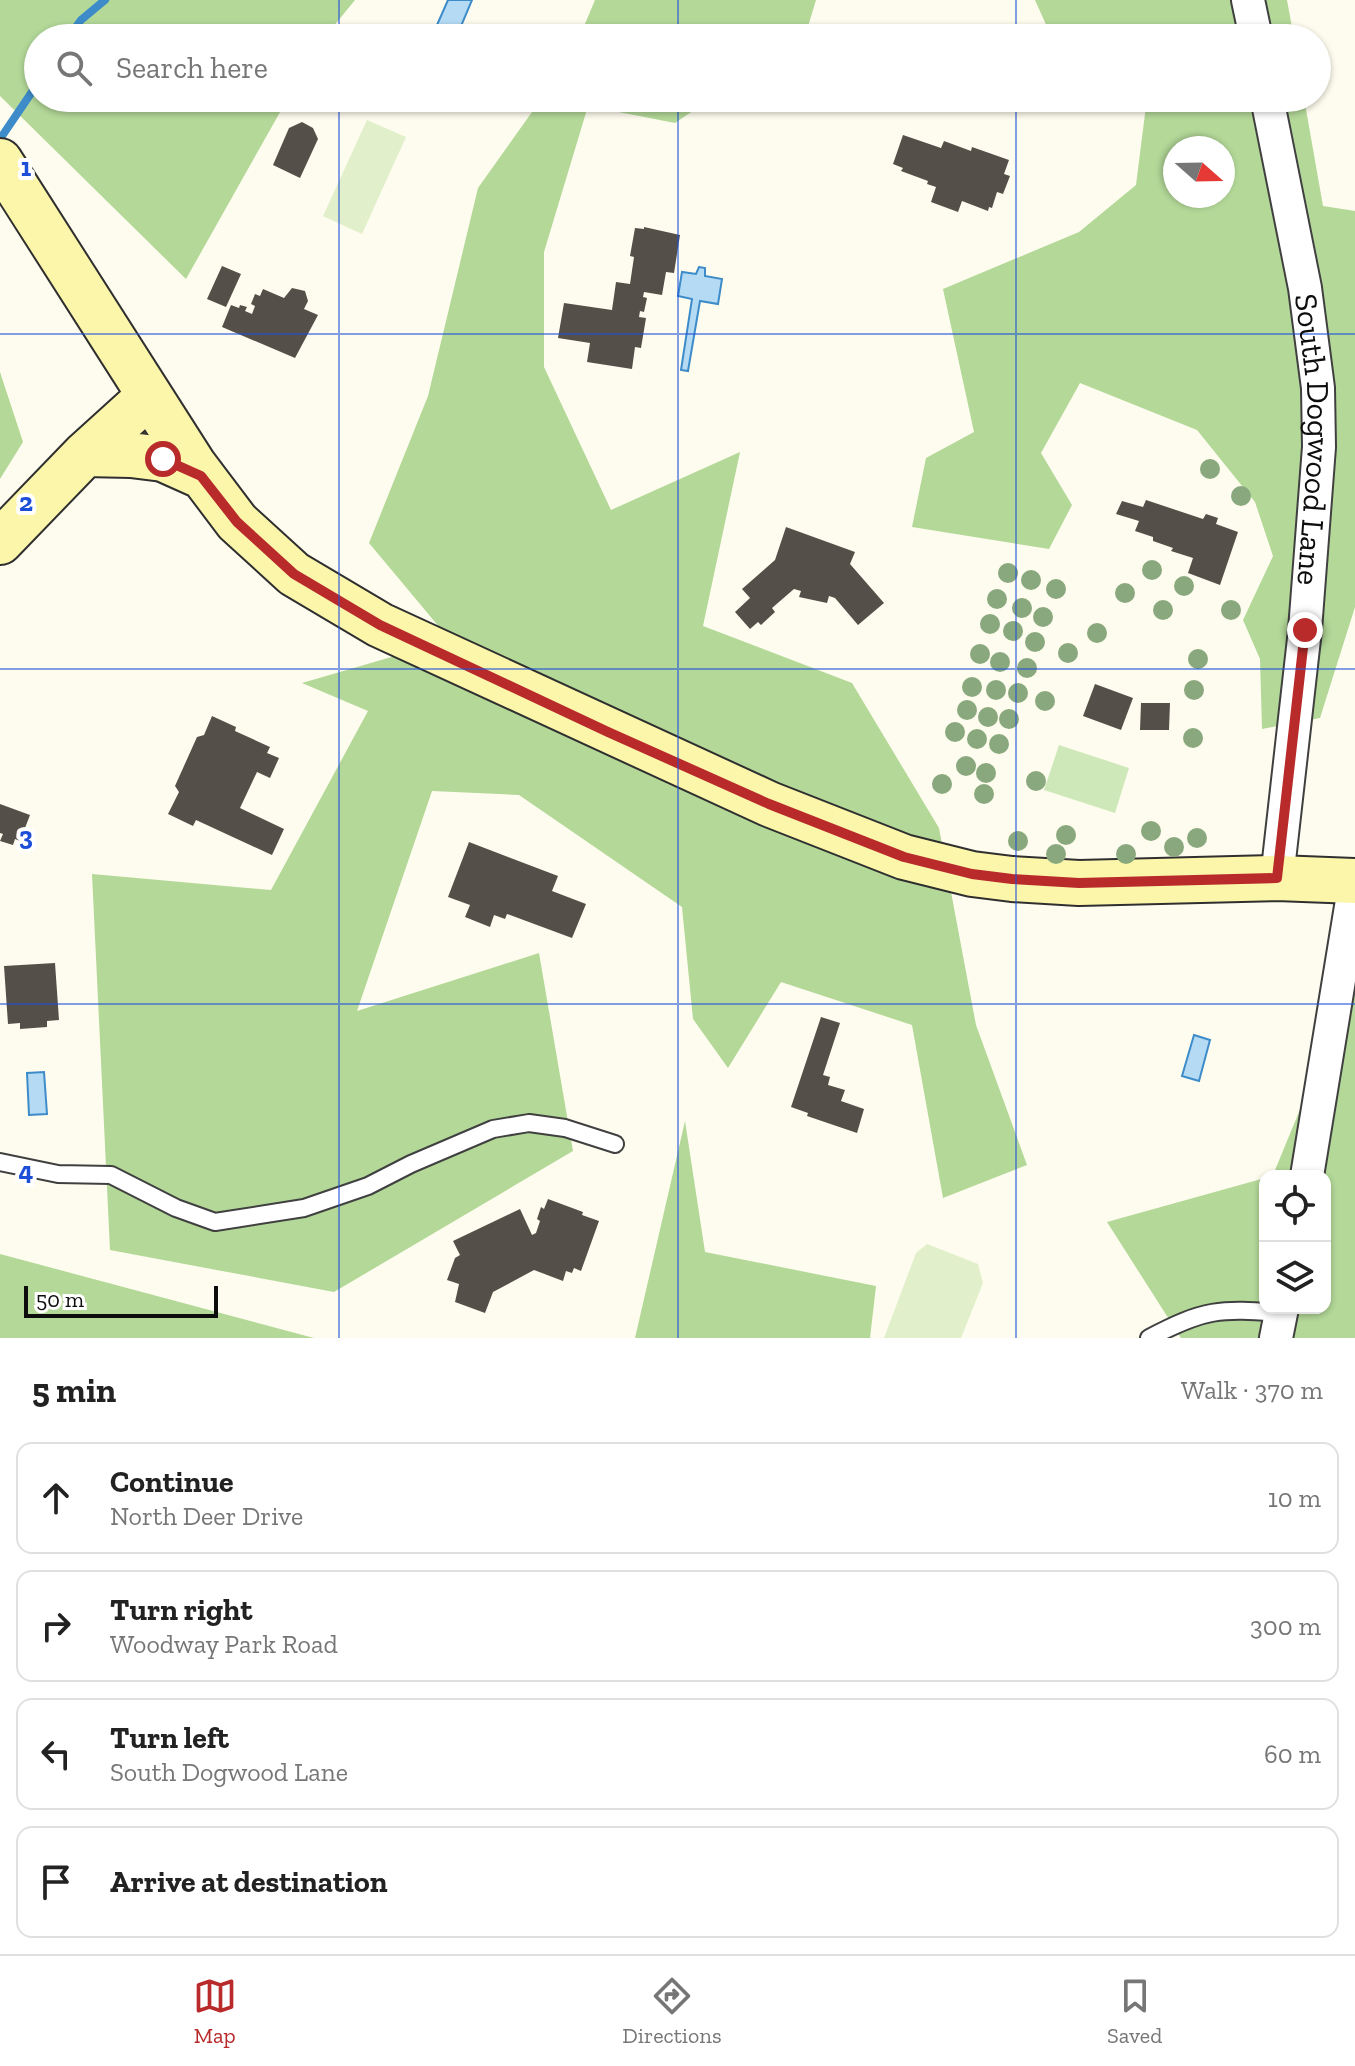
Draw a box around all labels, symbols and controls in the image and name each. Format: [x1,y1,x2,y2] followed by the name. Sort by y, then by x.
[24,24,1331,112] search box
[52,46,96,90] icon: search
[116,50,268,86] text: Search here
[1163,136,1235,208] north arrow
[21,151,32,183] text: 1
[1287,291,1339,587] street label: South Dogwood Lane
[145,441,181,477] route start
[19,486,33,518] text: 2
[1287,612,1323,648] route end
[19,820,33,852] text: 3
[19,1155,34,1187] text: 4
[1259,1170,1331,1314] map controls
[1259,1170,1331,1242] button: locate
[1259,1242,1331,1314] button: layers
[24,1282,218,1318] scale bar
[36,1286,84,1313] text: 50 m
[32,1370,116,1411] text: 5 min
[1181,1374,1323,1406] text: Walk · 370 m
[110,1464,234,1500] text: Continue
[34,1476,78,1520] icon: ahead
[1268,1482,1321,1514] text: 10 m
[110,1500,303,1532] text: North Deer Drive
[110,1592,252,1628] text: Turn right
[34,1604,78,1648] icon: right
[1250,1610,1321,1642] text: 300 m
[110,1628,338,1660] text: Woodway Park Road
[110,1720,229,1756] text: Turn left
[34,1732,78,1776] icon: left
[1264,1738,1321,1770] text: 60 m
[110,1756,348,1788] text: South Dogwood Lane
[34,1860,78,1904] icon: arrive
[110,1864,387,1900] text: Arrive at destination
[193,1974,237,2049] tab: Map
[622,1974,722,2049] tab: Directions
[1107,1974,1162,2049] tab: Saved

